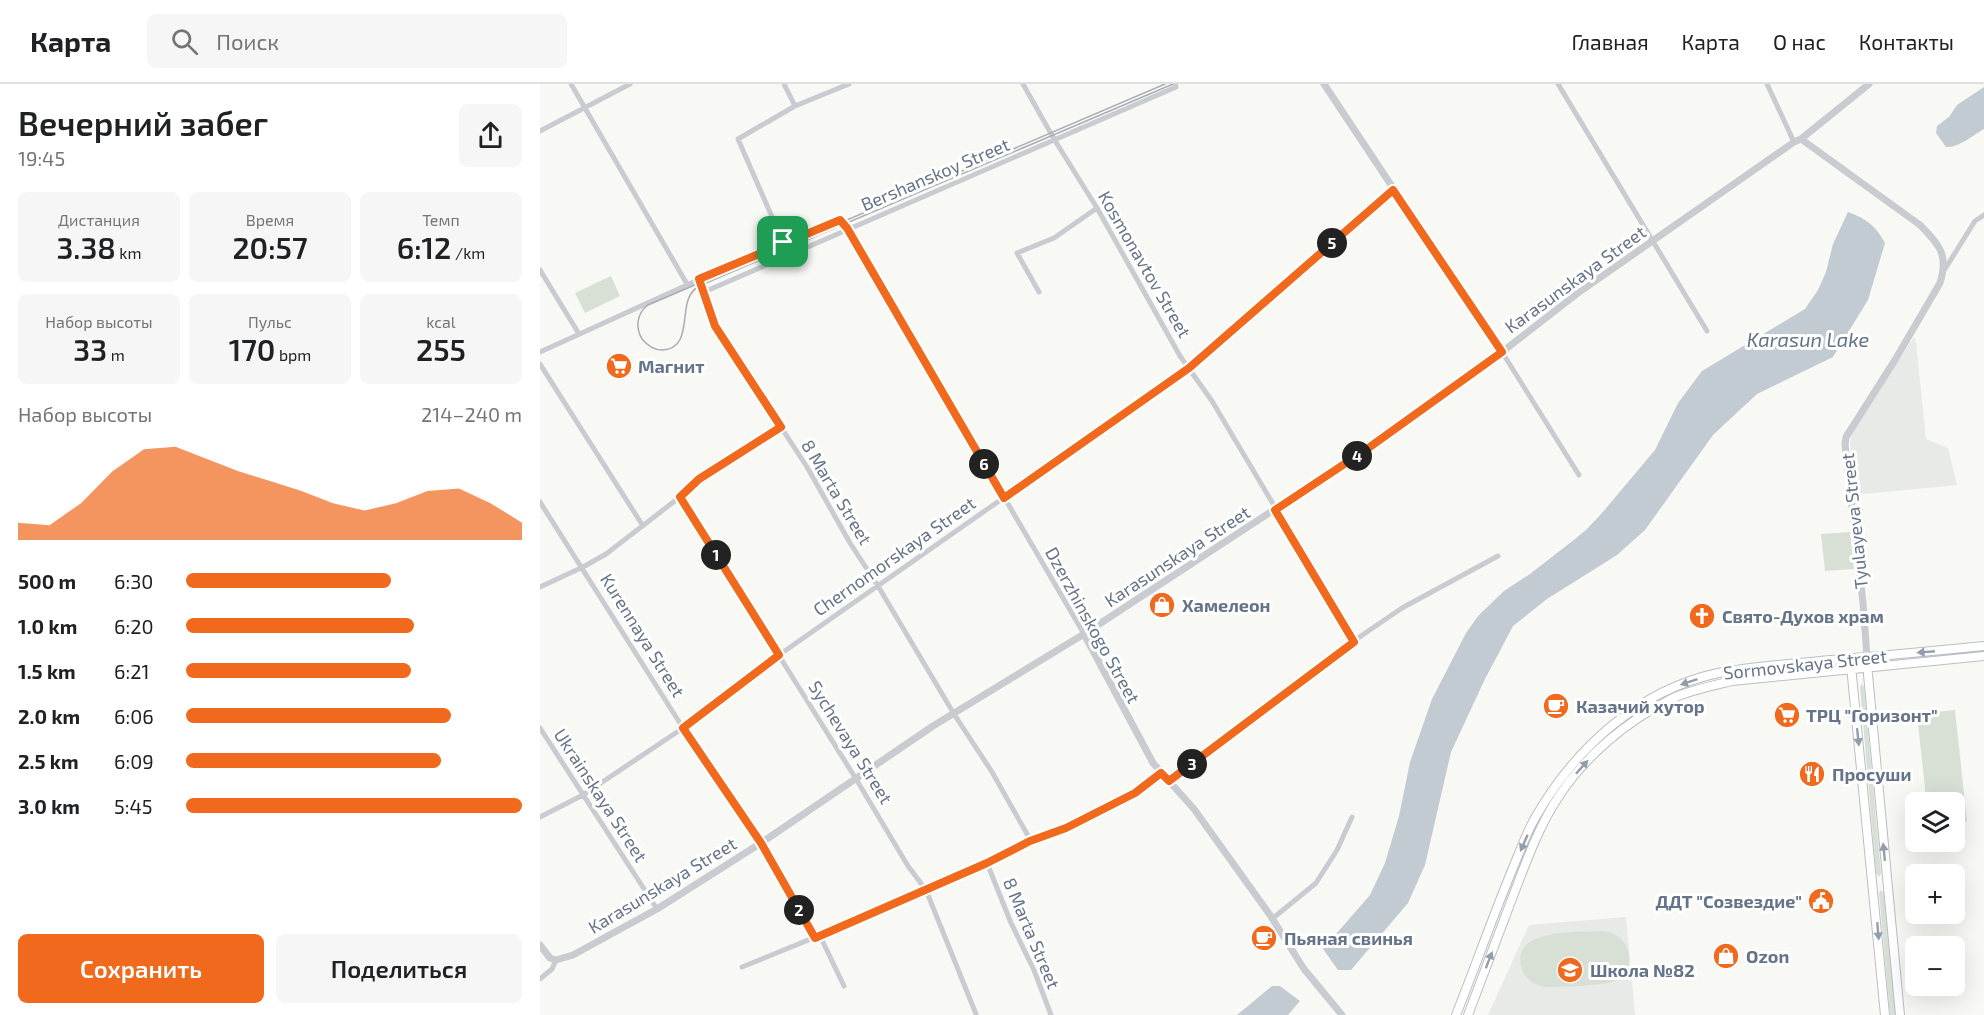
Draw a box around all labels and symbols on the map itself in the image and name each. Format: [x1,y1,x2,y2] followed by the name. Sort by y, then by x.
[857,133,1013,215] street label: Bershanskoy Street
[1094,187,1196,341] street label: Kosmonavtov Street
[757,216,808,267] pin
[1500,220,1650,338] street label: Karasunskaya Street
[1317,228,1347,258] pin: 5
[1747,327,1869,351] water label: Karasun Lake
[604,351,634,381] supermarket icon: Магнит
[638,355,704,377] place label: Магнит
[797,436,877,549] street label: 8 Marta Street
[1342,441,1372,471] pin: 4
[969,449,999,479] pin: 6
[1836,452,1872,590] street label: Tyulayeva Street
[809,492,979,620] street label: Chernomorskaya Street
[1100,501,1254,611] street label: Karasunskaya Street
[701,540,731,570] pin: 1
[1041,543,1145,707] street label: Dzerzhinskogo Street
[596,569,690,701] street label: Kurennaya Street
[1147,590,1177,620] shop icon: Хамелеон
[1182,594,1271,616] place label: Хамелеон
[1687,601,1717,631] church icon: Свято-Духов храм
[1722,605,1884,627] place label: Свято-Духов храм
[1722,644,1888,684] street label: Sormovskaya Street
[1916,647,1935,656] one-way arrow
[804,676,898,808] street label: Sychevaya Street
[1680,678,1698,688] one-way arrow
[1541,691,1571,721] cafe icon: Казачий хутор
[1576,695,1705,717] place label: Казачий хутор
[1772,700,1802,730] supermarket icon: ТРЦ "Горизонт"
[1806,704,1938,726] place label: ТРЦ "Горизонт"
[550,724,652,866] street label: Ukrainskaya Street
[1853,728,1863,747] one-way arrow
[1177,749,1207,779] pin: 3
[1797,759,1827,789] restaurant icon: Просуши
[1575,760,1588,775] one-way arrow
[1832,763,1911,785] place label: Просуши
[584,832,740,938] street label: Karasunskaya Street
[1519,834,1529,852] one-way arrow
[1879,843,1889,862] one-way arrow
[999,874,1065,992] street label: 8 Marta Street
[1806,886,1836,916] public building icon: ДДТ "Созвездие"
[1655,890,1802,912] place label: ДДТ "Созвездие"
[784,895,814,925] pin: 2
[1873,922,1883,941] one-way arrow
[1249,923,1279,953] cafe icon: Пьяная свинья
[1284,927,1413,949] place label: Пьяная свинья
[1711,941,1741,971] shop icon: Ozon
[1746,945,1789,967] place label: Ozon
[1484,951,1494,969] one-way arrow
[1555,955,1585,985] school or university icon: Школа №82
[1590,959,1695,981] place label: Школа №82

